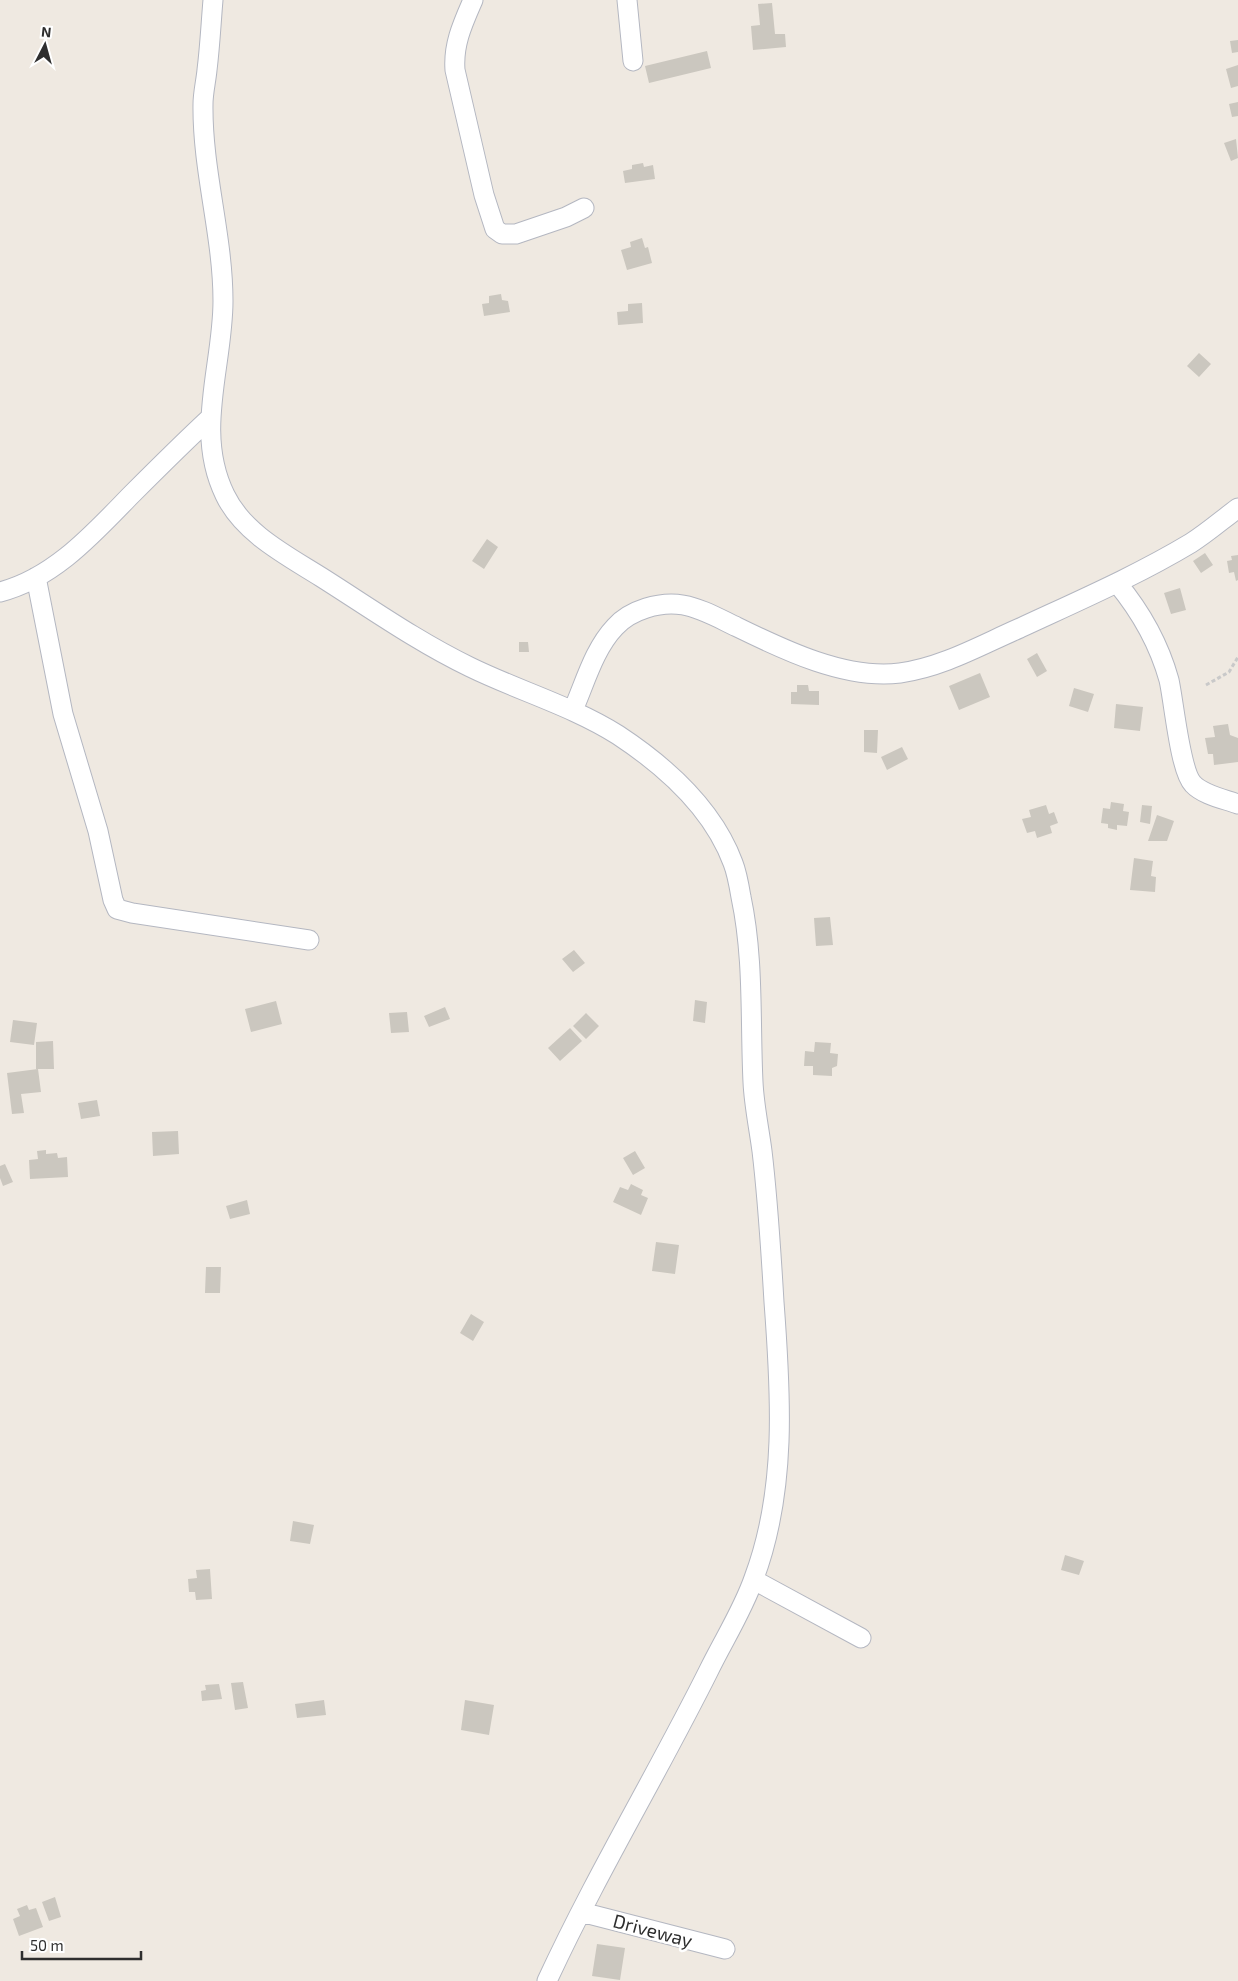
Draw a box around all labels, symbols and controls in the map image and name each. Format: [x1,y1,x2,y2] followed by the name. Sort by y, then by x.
[20,20,70,70] north arrow
[40,23,52,41] text: N
[611,1908,695,1952] street label: Driveway
[22,1928,141,1960] scale bar
[30,1936,64,1954] text: 50 m

